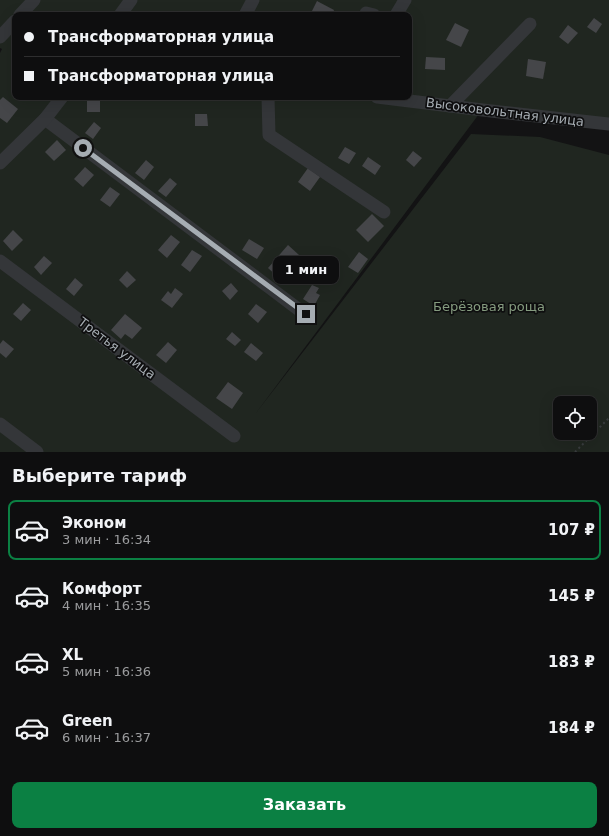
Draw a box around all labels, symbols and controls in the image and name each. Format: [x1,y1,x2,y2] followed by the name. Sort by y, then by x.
[48,28,274,46] text: Трансформаторная улица
[48,67,274,85] text: Трансформаторная улица
[425,95,585,129] street label: Высоковольтная улица
[74,139,92,157] route start
[273,256,339,284] callout: 1 мин
[285,262,327,277] text: 1 мин
[433,299,545,314] park label: Берёзовая роща
[297,305,315,323] route end
[75,314,159,382] street label: Третья улица
[553,396,597,440] map controls
[553,396,597,440] button: locate
[12,465,187,486] text: Выберите тариф
[14,512,50,548] icon: car
[62,514,126,532] text: Эконом
[548,521,595,539] text: 107 ₽
[62,532,151,547] text: 3 мин · 16:34
[14,578,50,614] icon: car
[62,580,141,598] text: Комфорт
[548,587,595,605] text: 145 ₽
[62,598,151,613] text: 4 мин · 16:35
[14,644,50,680] icon: car
[62,646,83,664] text: XL
[548,653,595,671] text: 183 ₽
[62,664,151,679] text: 5 мин · 16:36
[14,710,50,746] icon: car
[62,712,113,730] text: Green
[548,719,595,737] text: 184 ₽
[62,730,151,745] text: 6 мин · 16:37
[12,782,597,828] button: Заказать

